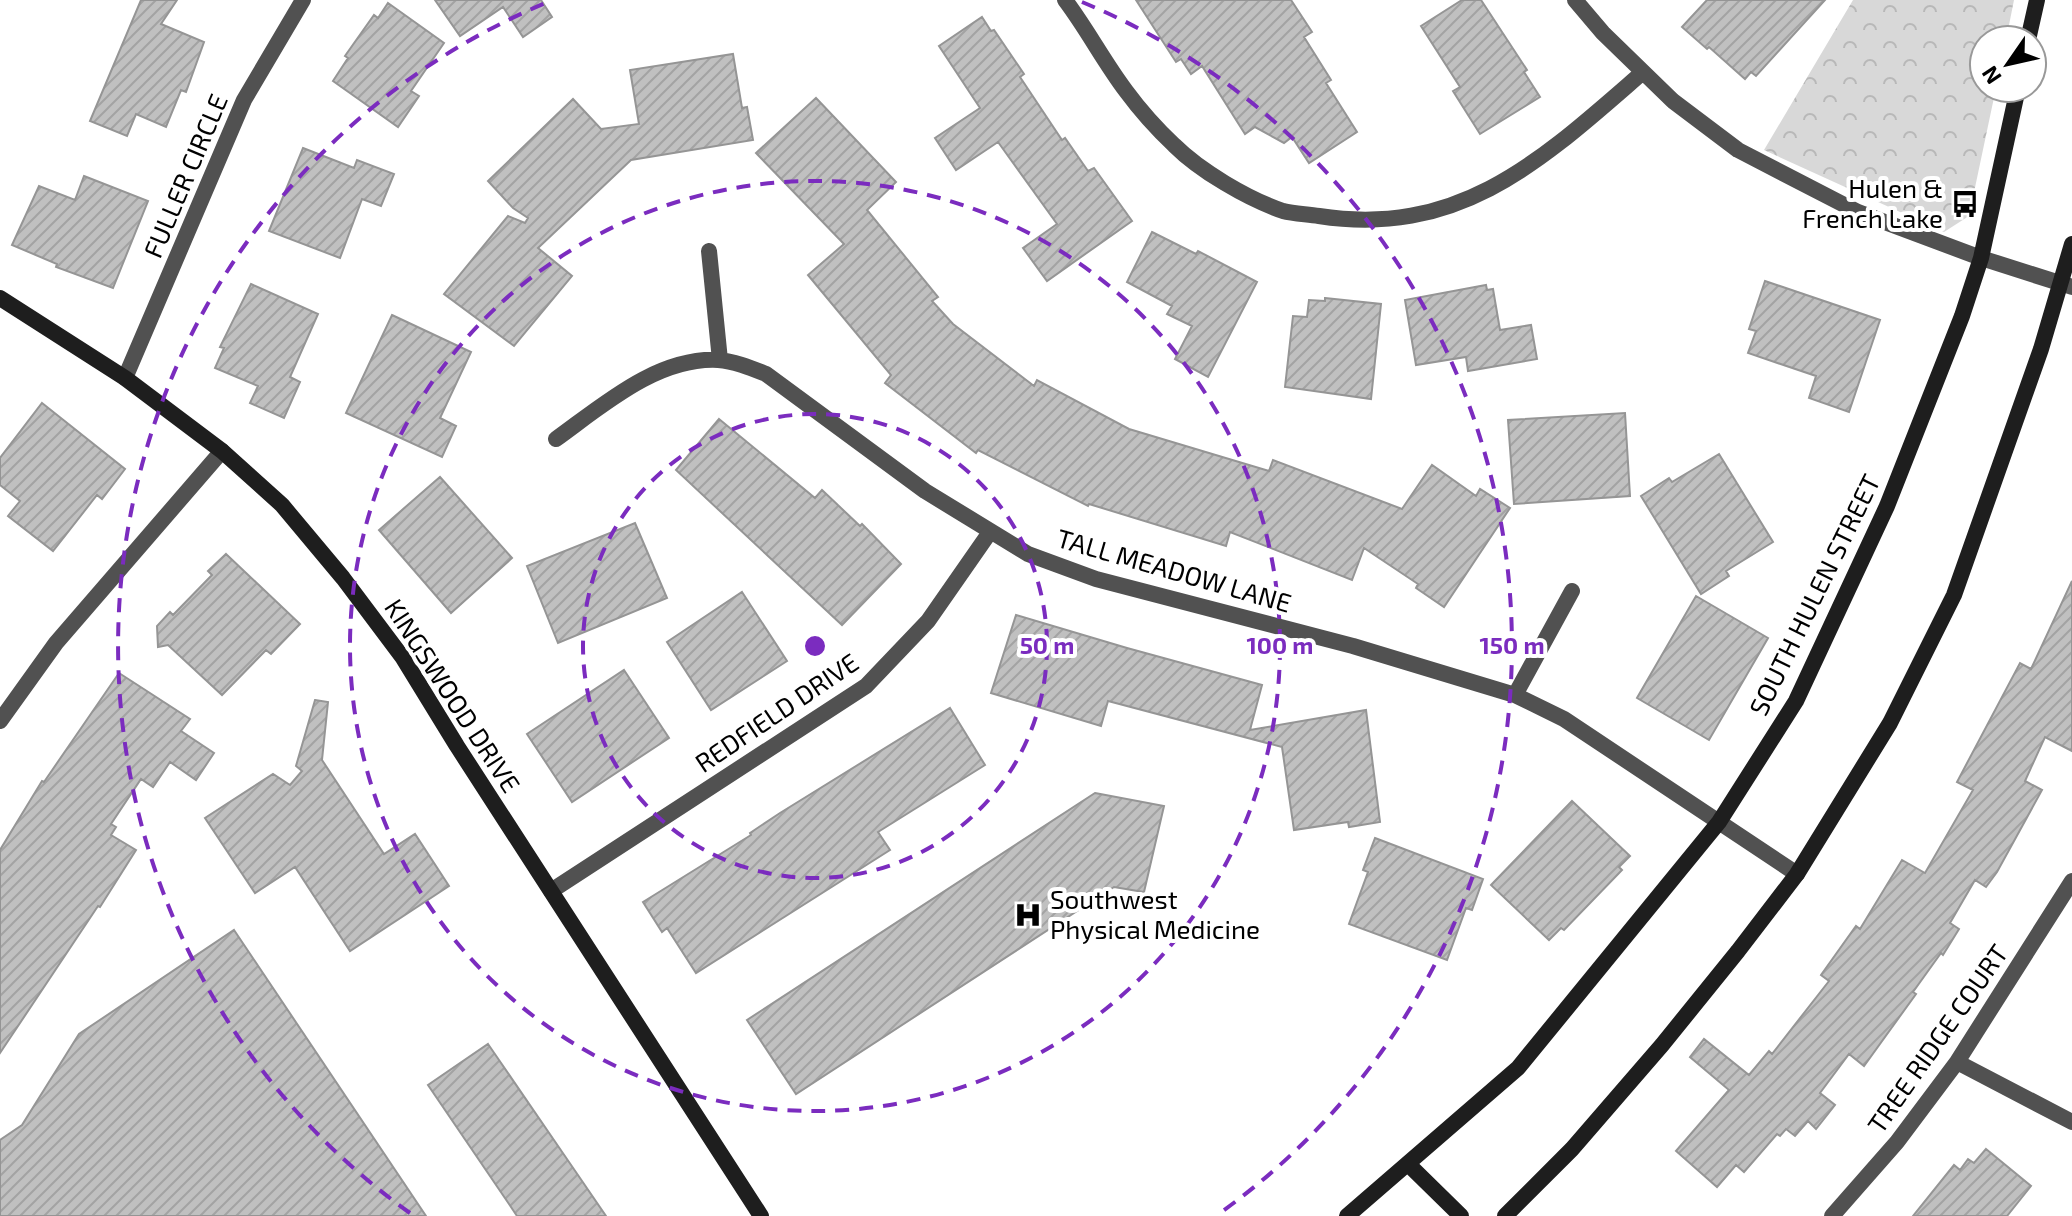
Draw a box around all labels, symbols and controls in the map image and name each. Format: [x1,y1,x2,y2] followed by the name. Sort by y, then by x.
[1968,24,2048,104] north arrow
[1975,62,2006,90] text: N
[136,89,233,262] street label: FULLER CIRCLE
[1802,172,1943,233] place label: Hulen & French Lake
[1950,189,1980,219] bus stop icon: Hulen & French Lake
[1742,469,1886,720] street label: SOUTH HULEN STREET
[1054,521,1295,618] street label: TALL MEADOW LANE
[379,593,527,798] street label: KINGSWOOD DRIVE
[1020,630,1074,659] text: 50 m
[1247,630,1313,659] text: 100 m
[1479,630,1545,659] text: 150 m
[801,632,829,660] centre of rings
[689,646,864,778] street label: REDFIELD DRIVE
[1050,883,1260,944] place label: Southwest Physical Medicine
[1013,900,1043,930] hospital icon: Southwest Physical Medicine
[1860,938,2013,1138] street label: TREE RIDGE COURT

